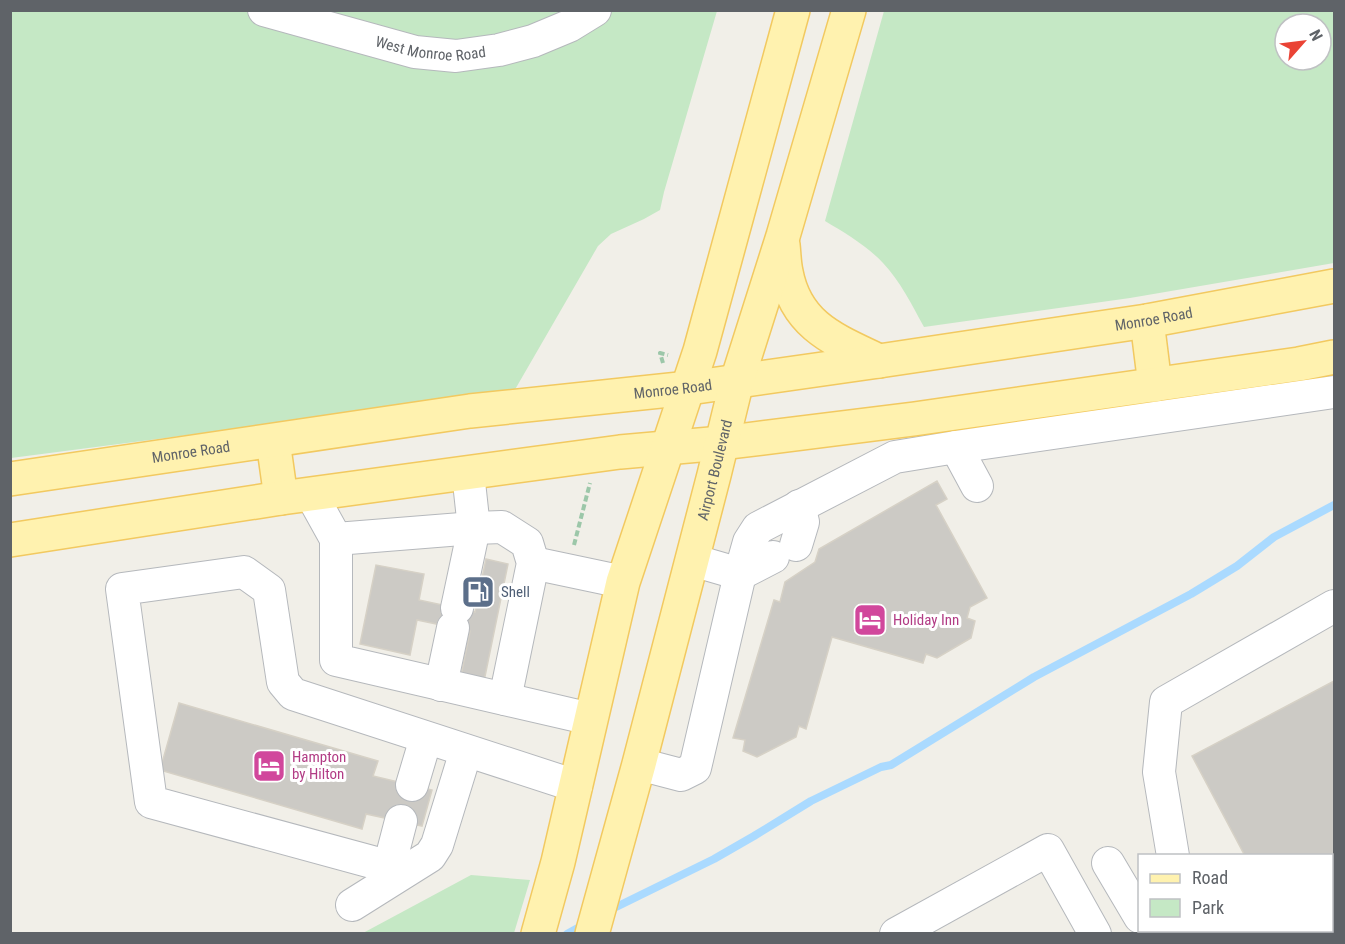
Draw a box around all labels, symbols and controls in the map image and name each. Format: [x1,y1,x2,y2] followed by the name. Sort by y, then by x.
[1273,12,1333,72] north arrow
[1305,26,1326,44] text: N
[373,32,487,65] street label: West Monroe Road
[1114,304,1194,335] street label: Monroe Road
[633,376,713,403] street label: Monroe Road
[694,418,736,522] street label: Airport Boulevard
[151,438,231,467] street label: Monroe Road
[460,574,496,610] fuel station icon: Shell
[501,583,530,601] place label: Shell
[852,602,888,638] hotel icon: Holiday Inn
[893,611,959,629] place label: Holiday Inn
[251,748,287,784] hotel icon: Hampton by Hilton
[292,748,346,783] place label: Hampton by Hilton
[1138,854,1333,932] legend
[1192,867,1228,888] text: Road
[1192,897,1224,918] text: Park

